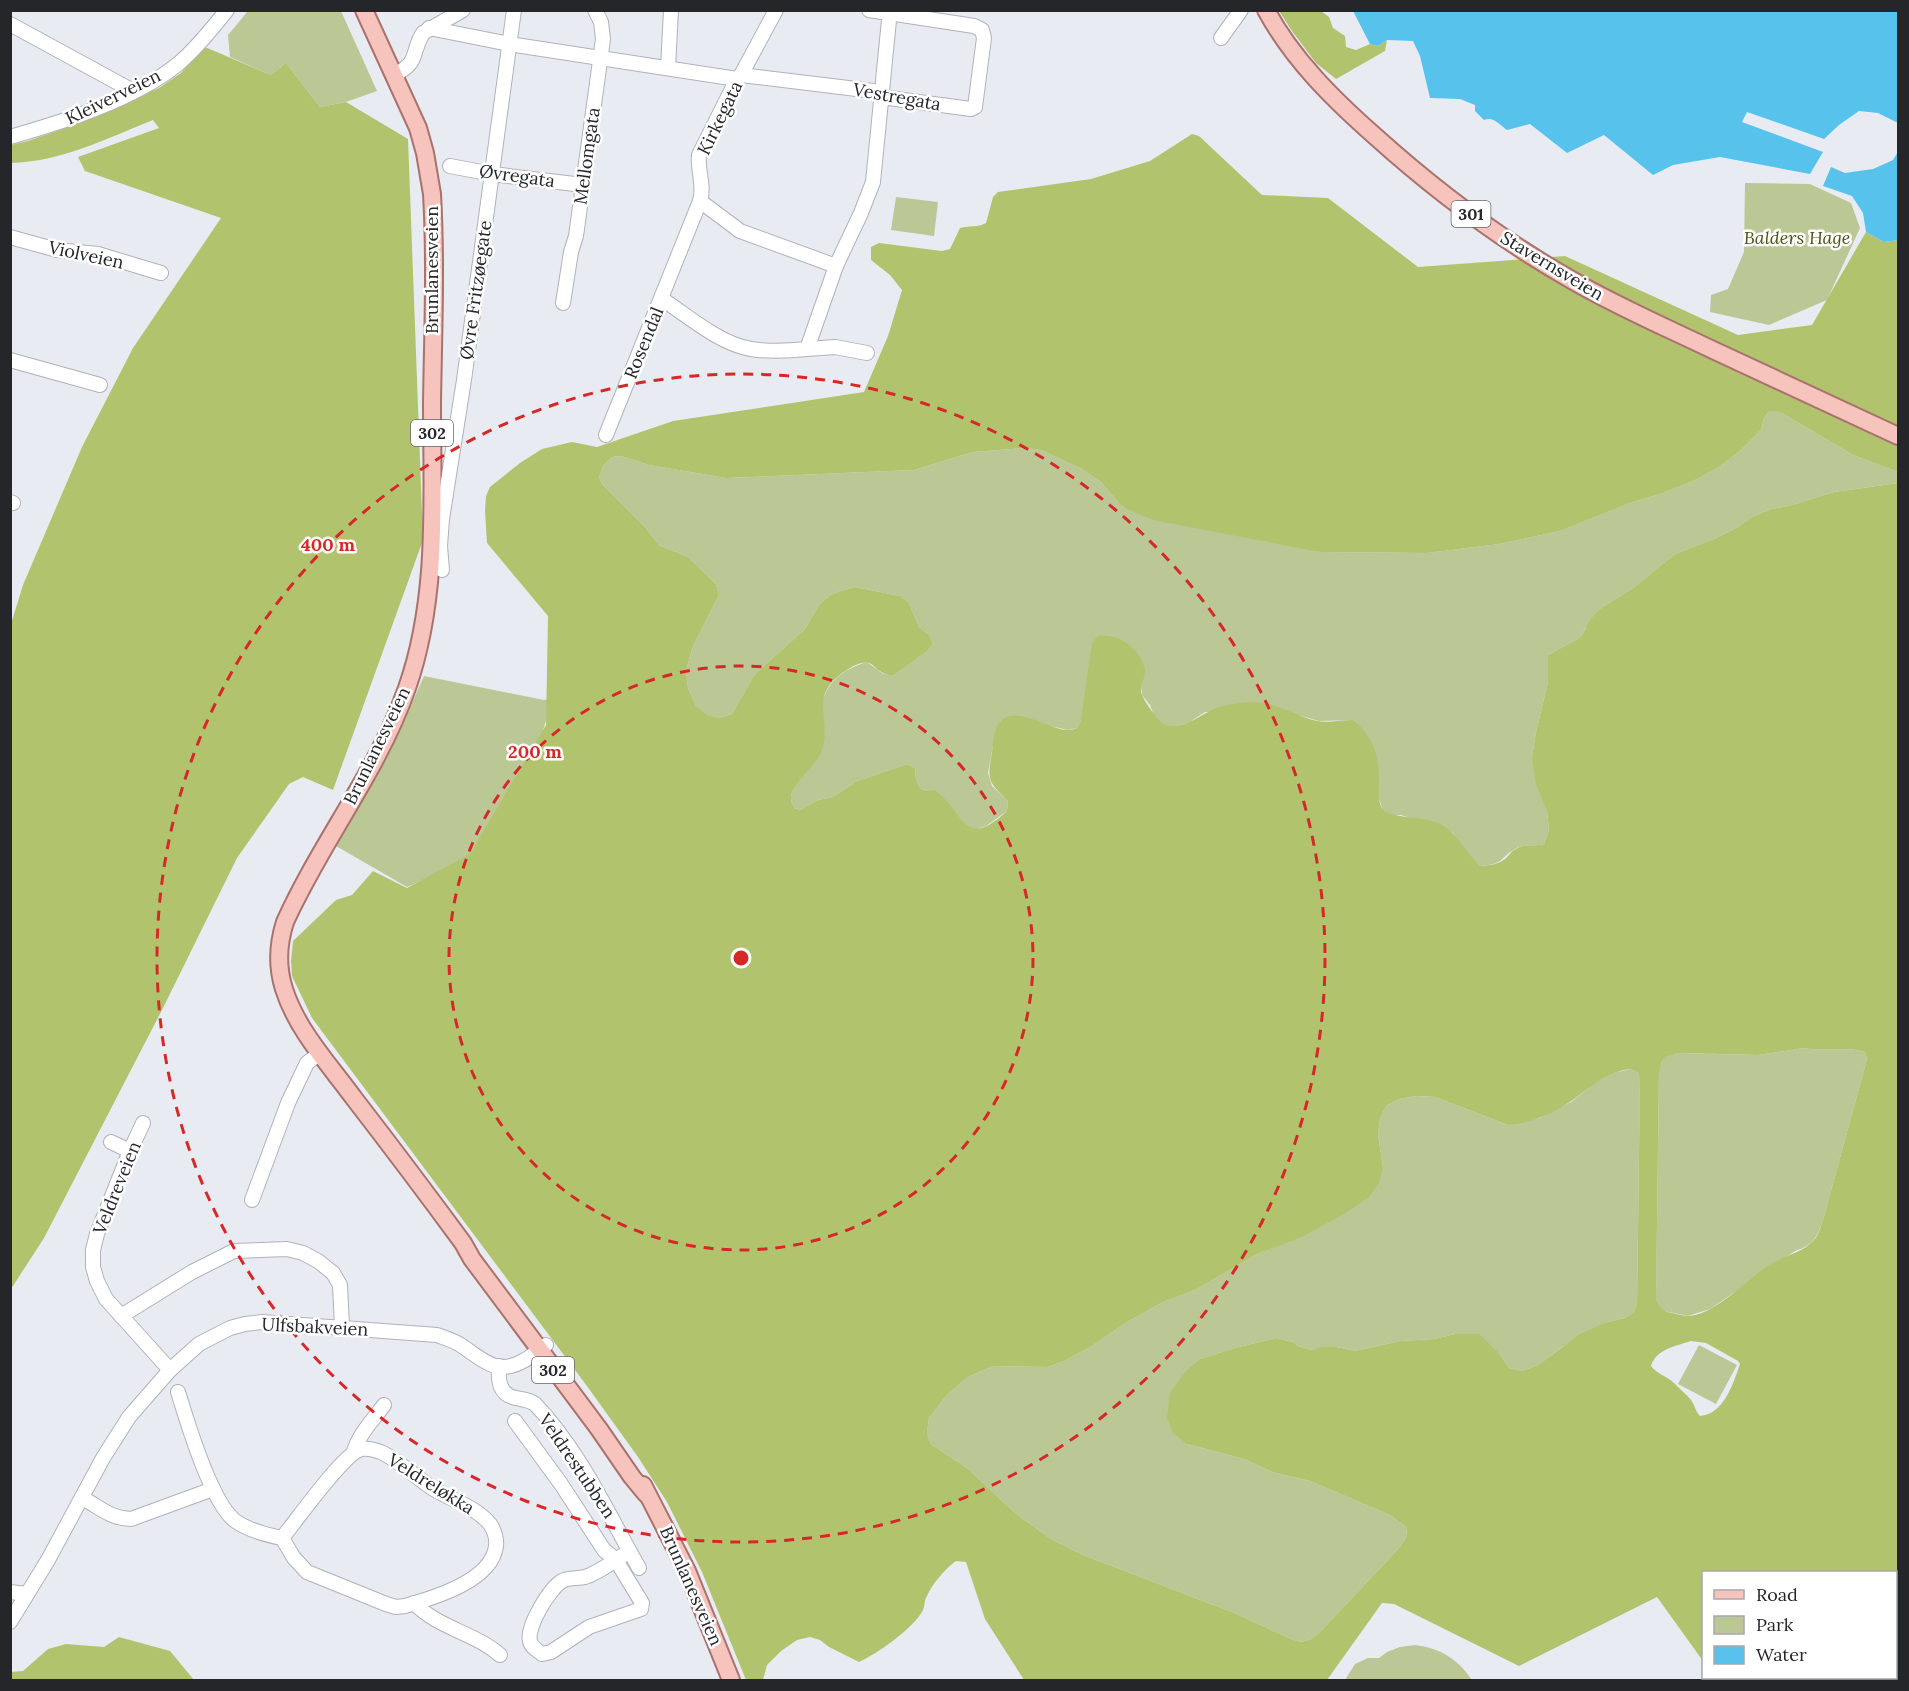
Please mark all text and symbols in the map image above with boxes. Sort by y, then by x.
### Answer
street label: Kleiverveien [61,64,164,130]
street label: Kirkegata [692,77,747,159]
street label: Vestregata [850,77,943,116]
street label: Mellomgata [568,106,605,206]
street label: Øvregata [478,159,556,192]
road number: 301 [1452,201,1490,227]
street label: Brunlanesveien [420,206,443,334]
street label: Øvre Fritzøegate [454,219,497,361]
street label: Stavernsveien [1496,226,1608,305]
park label: Balders Hage [1744,226,1850,249]
street label: Violveien [45,235,126,274]
street label: Rosendal [619,303,668,382]
road number: 302 [411,420,453,446]
text: 400 m [301,533,355,556]
street label: Brunlanesveien [338,683,415,808]
text: 200 m [508,740,562,763]
centre of rings [731,948,751,968]
street label: Veldreveien [87,1138,146,1239]
street label: Ulfsbakveien [261,1312,369,1341]
road number: 302 [532,1357,574,1383]
street label: Veldrestubben [533,1408,621,1523]
street label: Veldreløkka [383,1447,479,1519]
street label: Brunlanesveien [655,1523,728,1649]
legend [1702,1571,1897,1679]
text: Road [1756,1583,1798,1606]
text: Park [1756,1613,1794,1636]
text: Water [1756,1643,1807,1666]

